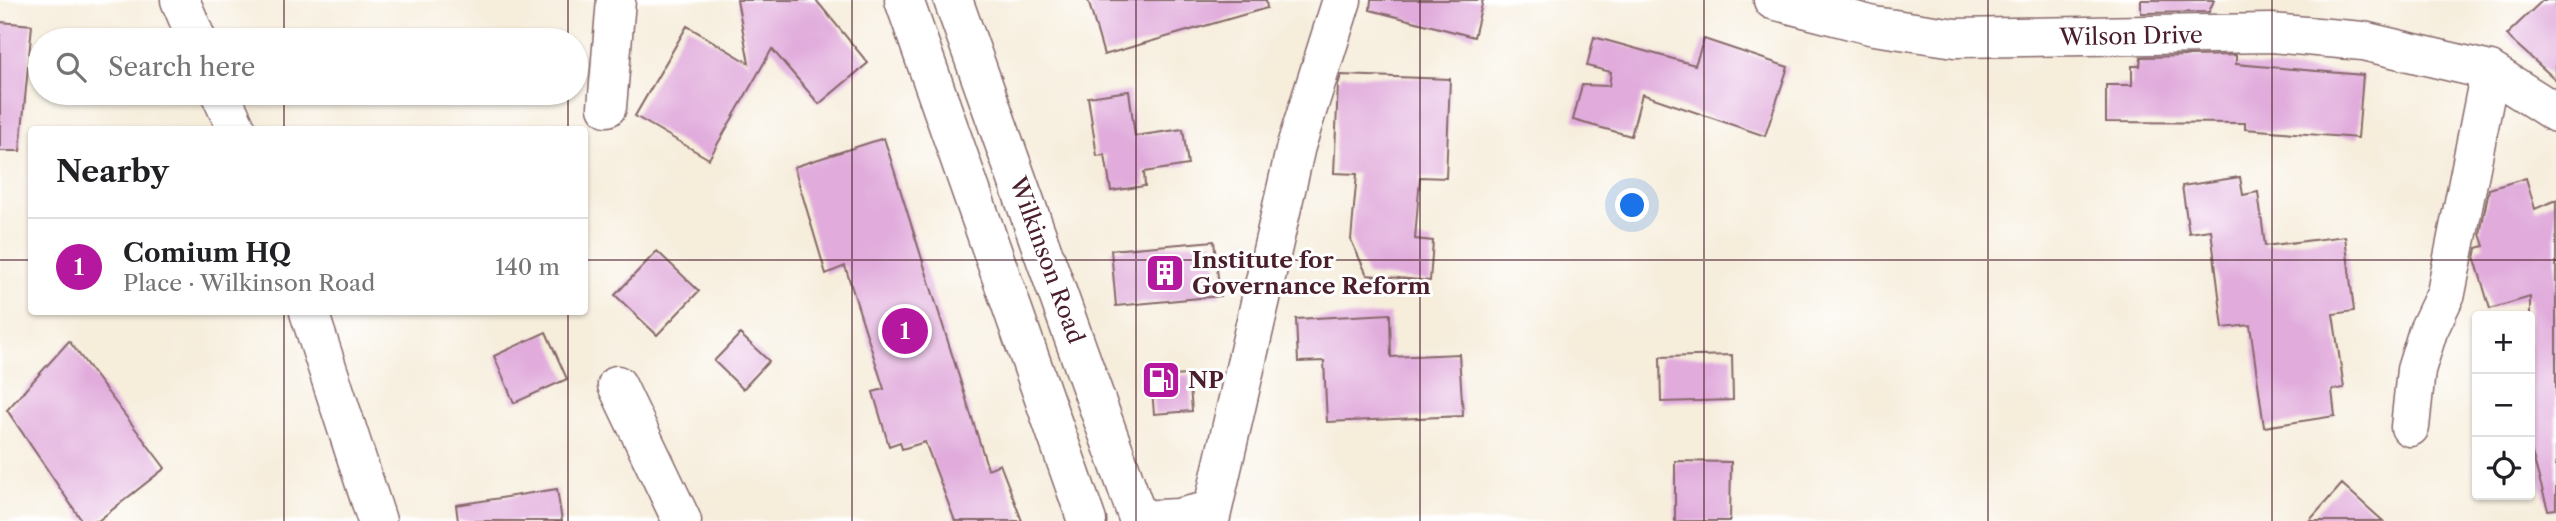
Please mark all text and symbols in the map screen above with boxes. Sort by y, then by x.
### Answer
street label: Wilson Drive [2058,21,2203,51]
search box [28,28,588,105]
icon: search [52,48,90,86]
text: Search here [108,51,255,83]
text: Nearby [56,153,169,190]
street label: Wilkinson Road [1004,172,1090,347]
your location [1615,188,1649,222]
text: Comium HQ [123,237,291,269]
place label: Institute for Governance Reform [1192,246,1431,300]
building icon: Institute for Governance Reform [1144,252,1186,294]
text: 1 [74,253,84,281]
text: 140 m [495,253,560,281]
text: Place · Wilkinson Road [123,269,375,297]
pin: 1 [882,305,928,357]
map controls [2472,311,2535,500]
button: + [2472,311,2535,374]
fuel station icon: NP [1140,359,1182,401]
place label: NP [1188,366,1224,394]
button: − [2472,374,2535,437]
button: locate [2472,437,2535,500]

